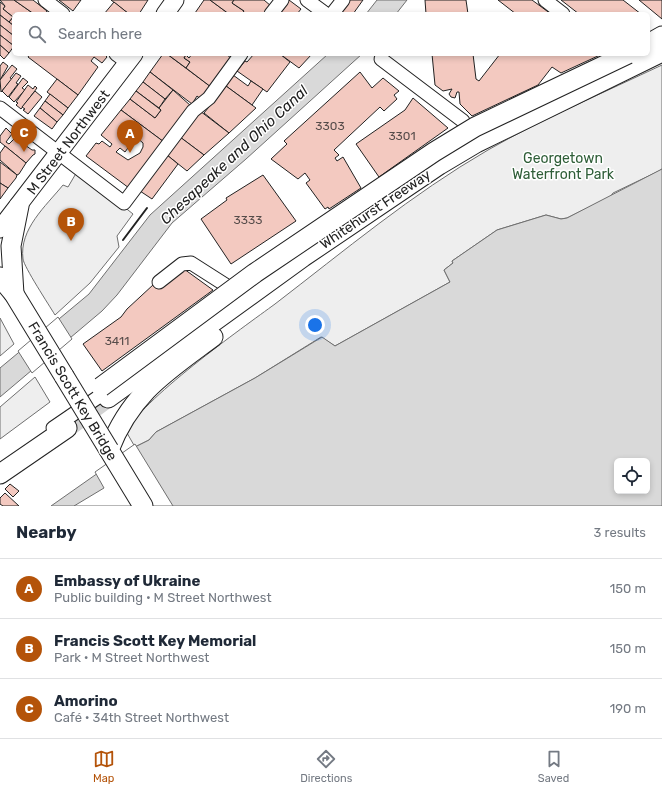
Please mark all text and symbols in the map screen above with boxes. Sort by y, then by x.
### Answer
search box [12,12,650,56]
icon: search [26,23,48,45]
text: Search here [58,25,142,43]
water label: Chesapeake and Ohio Canal [156,81,312,228]
street label: M Street Northwest [23,86,114,198]
pin: C [11,119,37,152]
house number: 3303 [315,119,345,133]
pin: A [117,120,143,153]
house number: 3301 [388,129,416,143]
park label: Georgetown Waterfront Park [512,150,615,183]
street label: Whitehurst Freeway [317,166,434,253]
pin: B [58,208,84,241]
house number: 3333 [234,213,262,227]
your location [305,315,325,335]
street label: Francis Scott Key Bridge [24,319,121,464]
house number: 3411 [105,334,129,348]
map controls [614,458,650,494]
button: locate [614,458,650,494]
text: Nearby [16,522,77,542]
text: 3 results [594,525,646,540]
text: Embassy of Ukraine [54,572,200,590]
text: A [24,581,34,596]
text: 150 m [610,581,646,596]
text: Public building · M Street Northwest [54,590,271,605]
text: Francis Scott Key Memorial [54,632,256,650]
text: B [24,641,34,656]
text: 150 m [610,641,646,656]
text: Park · M Street Northwest [54,650,209,665]
text: Amorino [54,692,118,710]
text: C [24,701,34,716]
text: 190 m [610,701,646,716]
text: Café · 34th Street Northwest [54,710,229,725]
tab: Map [93,748,115,785]
tab: Directions [300,748,352,785]
tab: Saved [538,748,569,785]

